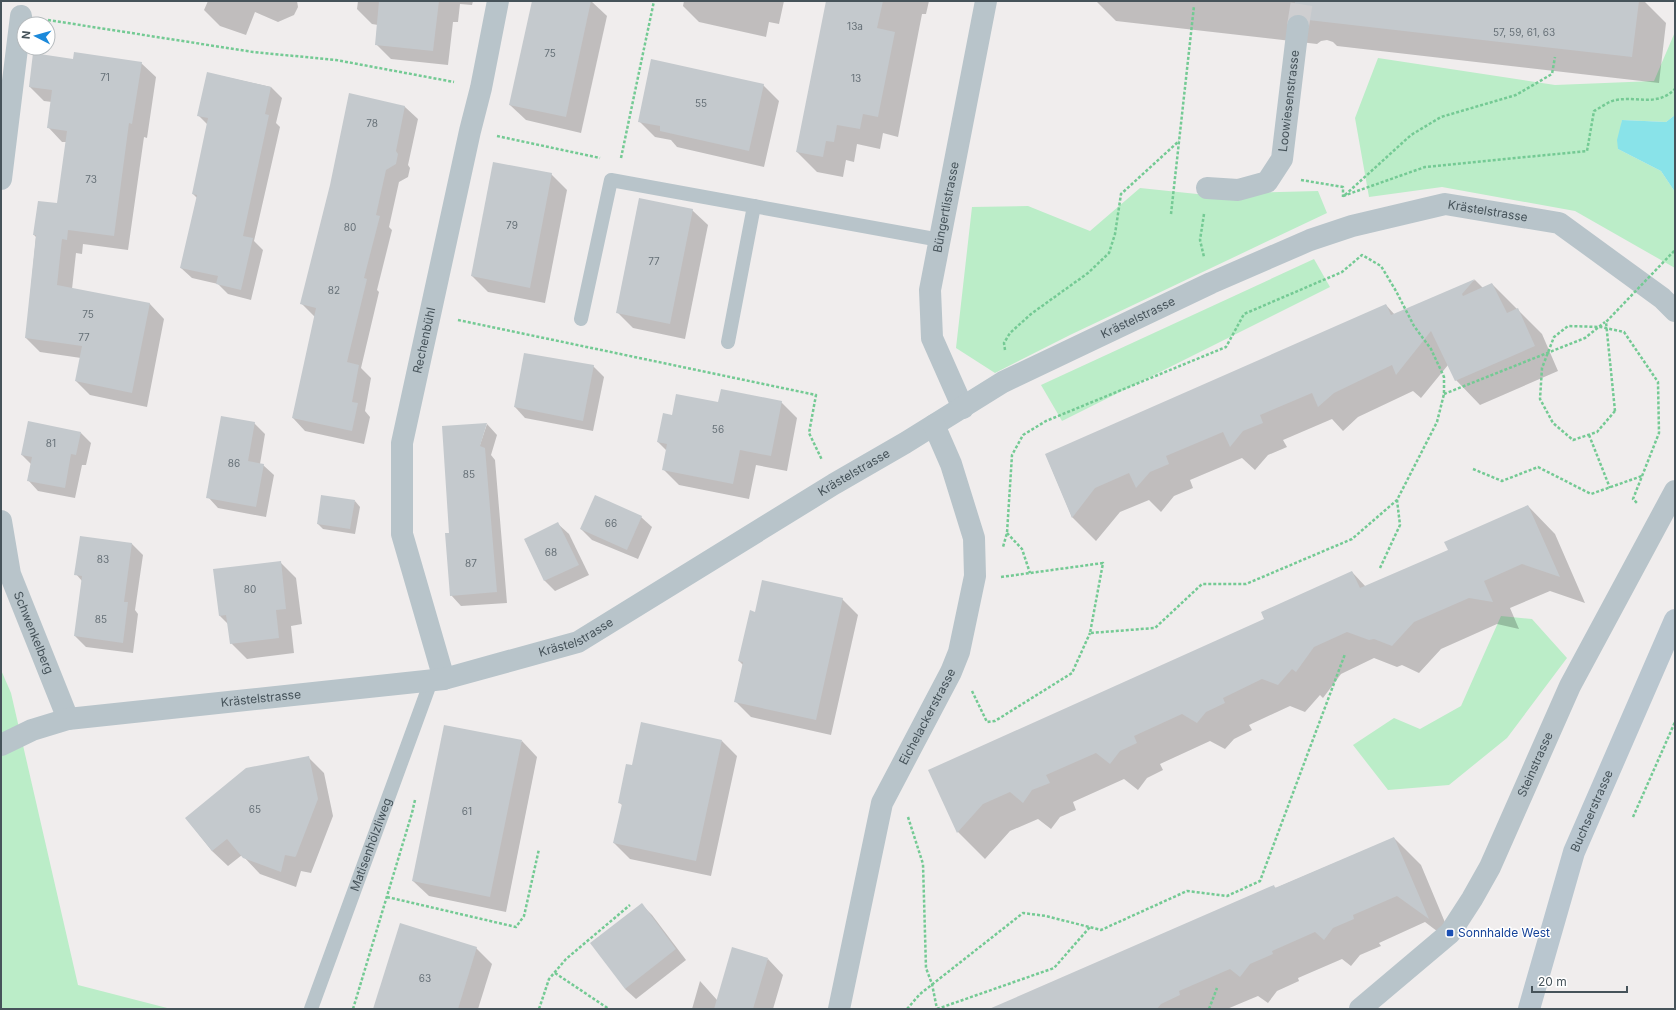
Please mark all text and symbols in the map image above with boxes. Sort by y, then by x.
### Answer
north arrow [16,16,56,56]
house number: 13a [847,20,863,32]
house number: 57, 59, 61, 63 [1493,26,1555,38]
text: N [19,30,33,40]
house number: 75 [544,47,556,59]
street label: Loowiesenstrasse [1275,49,1302,153]
house number: 71 [100,71,110,83]
house number: 13 [851,72,861,84]
house number: 55 [695,97,707,109]
house number: 78 [366,117,378,129]
street label: Büngertlistrasse [929,160,962,254]
house number: 73 [85,173,97,185]
street label: Krästelstrasse [1447,197,1529,225]
house number: 79 [506,219,518,231]
house number: 80 [344,221,356,233]
house number: 77 [648,255,660,267]
house number: 82 [328,284,340,296]
street label: Krästelstrasse [1098,293,1177,341]
street label: Rechenbühl [409,306,438,375]
house number: 75 [82,308,94,320]
house number: 77 [78,331,90,343]
house number: 56 [712,423,724,435]
house number: 81 [46,437,56,449]
street label: Krästelstrasse [815,445,892,499]
house number: 86 [228,457,240,469]
house number: 85 [463,468,475,480]
house number: 66 [605,517,617,529]
house number: 68 [545,546,557,558]
house number: 83 [97,553,109,565]
house number: 87 [465,557,477,569]
house number: 80 [244,583,256,595]
street label: Schwenkelberg [11,589,57,676]
house number: 85 [95,613,107,625]
street label: Krästelstrasse [537,614,616,660]
street label: Eichelackerstrasse [896,666,959,767]
street label: Krästelstrasse [220,686,302,710]
street label: Steinstrasse [1514,729,1556,799]
street label: Buchserstrasse [1567,767,1616,854]
street label: Matisenhölzliweg [347,796,395,893]
house number: 65 [249,803,261,815]
house number: 61 [462,805,472,817]
place label: Sonnhalde West [1458,925,1550,940]
marker: Sonnhalde West [1445,928,1455,938]
scale bar [1532,968,1627,994]
house number: 63 [419,972,431,984]
text: 20 m [1538,974,1567,989]

